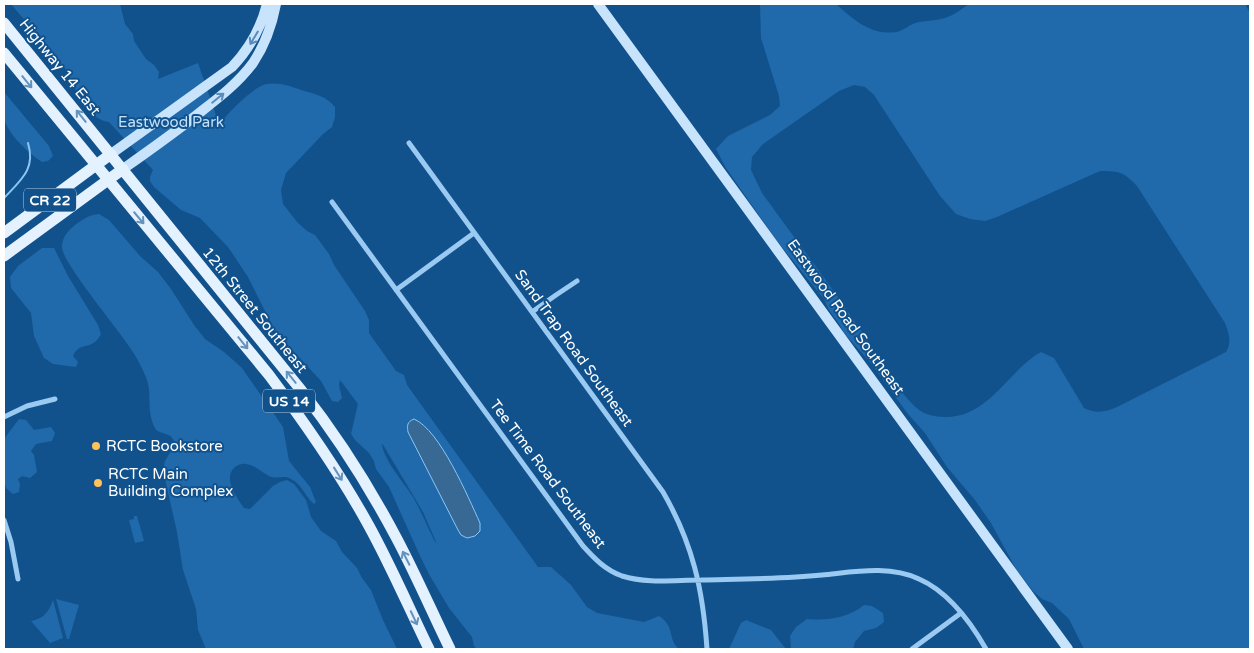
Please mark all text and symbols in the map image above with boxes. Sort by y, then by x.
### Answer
street label: Highway 14 East [16,15,105,119]
one-way arrow [248,30,258,44]
one-way arrow [22,75,33,88]
one-way arrow [212,93,225,104]
one-way arrow [75,110,86,123]
park label: Eastwood Park [118,113,224,131]
road number: CR 22 [24,188,76,212]
one-way arrow [133,211,144,224]
street label: Eastwood Road Southeast [784,236,909,398]
street label: 12th Street Southeast [199,244,311,377]
street label: Sand Trap Road Southeast [511,266,637,430]
one-way arrow [237,336,248,349]
one-way arrow [285,371,296,384]
road number: US 14 [263,390,315,412]
street label: Tee Time Road Southeast [486,396,610,552]
place label: RCTC Bookstore [106,437,223,455]
marker: RCTC Bookstore [90,440,102,452]
place label: RCTC Main Building Complex [108,465,233,500]
one-way arrow [334,467,344,481]
marker: RCTC Main Building Complex [92,477,104,489]
one-way arrow [401,551,410,566]
one-way arrow [410,610,420,625]

